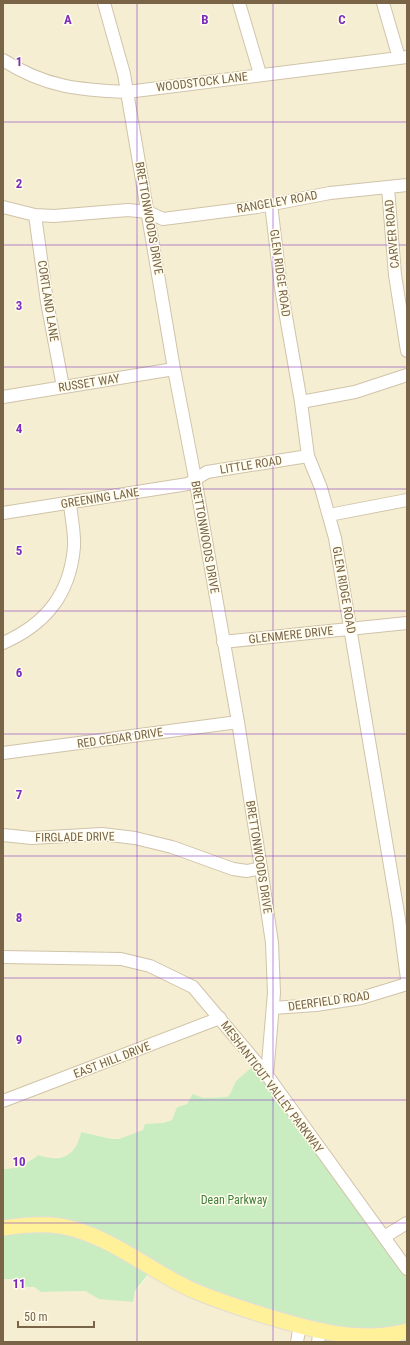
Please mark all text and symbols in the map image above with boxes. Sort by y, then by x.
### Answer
text: A [64,12,72,27]
text: B [201,12,209,27]
text: C [338,12,346,27]
text: 1 [16,54,22,69]
street label: WOODSTOCK LANE [155,69,249,95]
street label: BRETTONWOODS DRIVE [132,160,166,276]
text: 2 [16,176,23,191]
street label: RANGELEY ROAD [236,188,319,216]
street label: CARVER ROAD [382,199,402,269]
street label: GLEN RIDGE ROAD [267,228,293,318]
street label: CORTLAND LANE [35,259,61,343]
text: 3 [16,298,22,313]
street label: RUSSET WAY [57,371,121,395]
text: 4 [16,421,23,436]
street label: LITTLE ROAD [219,453,283,477]
street label: BRETTONWOODS DRIVE [188,479,222,595]
street label: GREENING LANE [60,485,140,511]
text: 5 [16,543,23,558]
street label: GLEN RIDGE ROAD [329,545,359,635]
street label: GLENMERE DRIVE [248,624,334,646]
text: 6 [16,665,23,680]
street label: RED CEDAR DRIVE [76,725,164,751]
text: 7 [16,787,23,802]
street label: BRETTONWOODS DRIVE [243,799,275,915]
street label: FIRGLADE DRIVE [35,829,115,845]
text: 8 [16,910,22,925]
street label: DEERFIELD ROAD [287,988,371,1014]
street label: MESHANTICUT VALLEY PARKWAY [218,1018,327,1156]
text: 9 [16,1032,22,1047]
street label: EAST HILL DRIVE [71,1039,153,1081]
text: 10 [12,1154,26,1169]
park label: Dean Parkway [201,1193,267,1207]
text: 11 [12,1276,26,1291]
scale bar [18,1303,94,1329]
text: 50 m [24,1310,48,1324]

